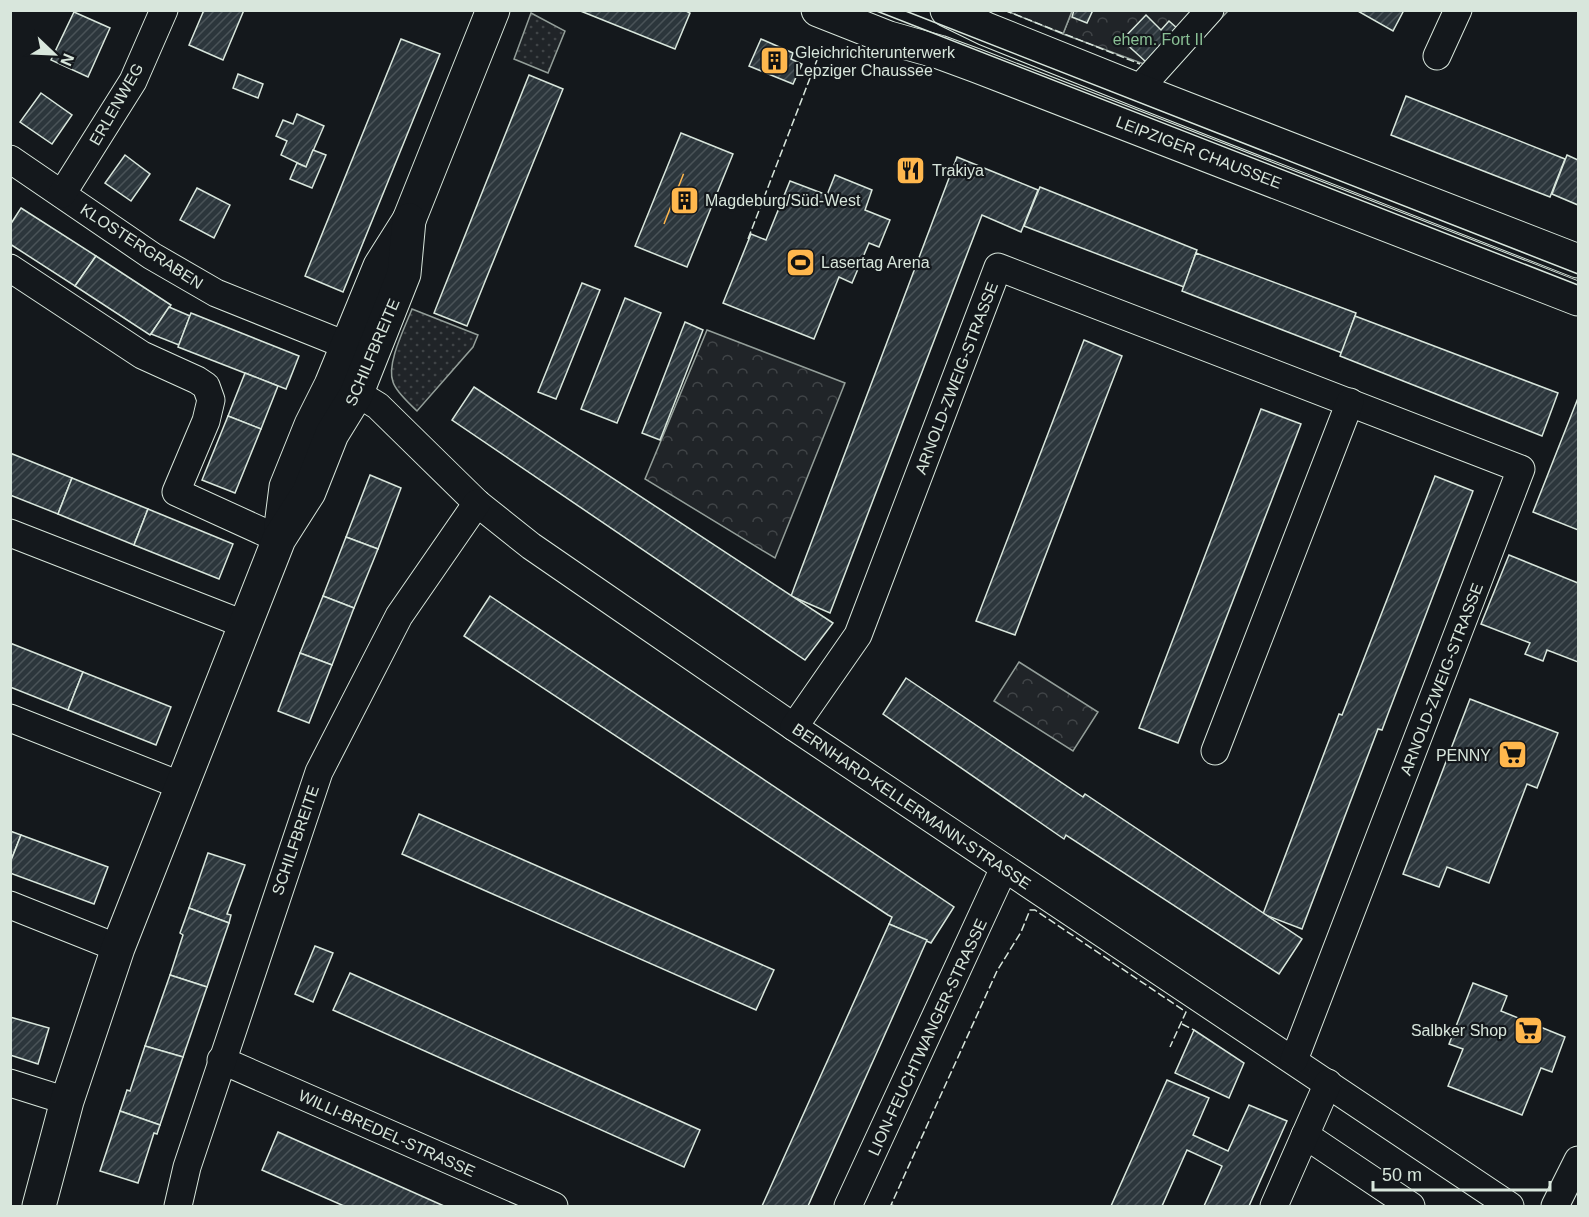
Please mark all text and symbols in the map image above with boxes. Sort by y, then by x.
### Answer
north arrow [24,24,84,84]
park label: ehem. Fort II [1113,31,1203,48]
place label: Gleichrichterunterwerk Lepziger Chaussee [795,44,956,79]
building icon: Gleichrichterunterwerk Lepziger Chaussee [758,45,790,77]
text: N [57,51,77,68]
street label: ERLENWEG [86,60,147,148]
street label: LEIPZIGER CHAUSSEE [1114,113,1284,192]
restaurant icon: Trakiya [895,154,927,186]
place label: Trakiya [932,162,984,179]
building icon: Magdeburg/Süd-West [668,184,700,216]
place label: Magdeburg/Süd-West [705,192,861,209]
street label: KLOSTERGRABEN [77,201,206,292]
sports icon: Lasertag Arena [784,246,816,278]
place label: Lasertag Arena [821,254,930,271]
street label: ARNOLD-ZWEIG-STRASSE [912,280,1001,477]
street label: SCHILFBREITE [342,296,403,408]
street label: ARNOLD-ZWEIG-STRASSE [1397,581,1486,778]
street label: BERNHARD-KELLERMANN-STRASSE [789,720,1034,893]
supermarket icon: PENNY [1496,739,1528,771]
place label: PENNY [1436,747,1491,764]
street label: SCHILFBREITE [269,783,322,897]
street label: LION-FEUCHTWANGER-STRASSE [865,916,990,1158]
supermarket icon: Salbker Shop [1512,1014,1544,1046]
place label: Salbker Shop [1411,1022,1507,1039]
street label: WILLI-BREDEL-STRASSE [296,1087,478,1180]
scale bar [1373,1154,1550,1192]
text: 50 m [1382,1165,1422,1185]

